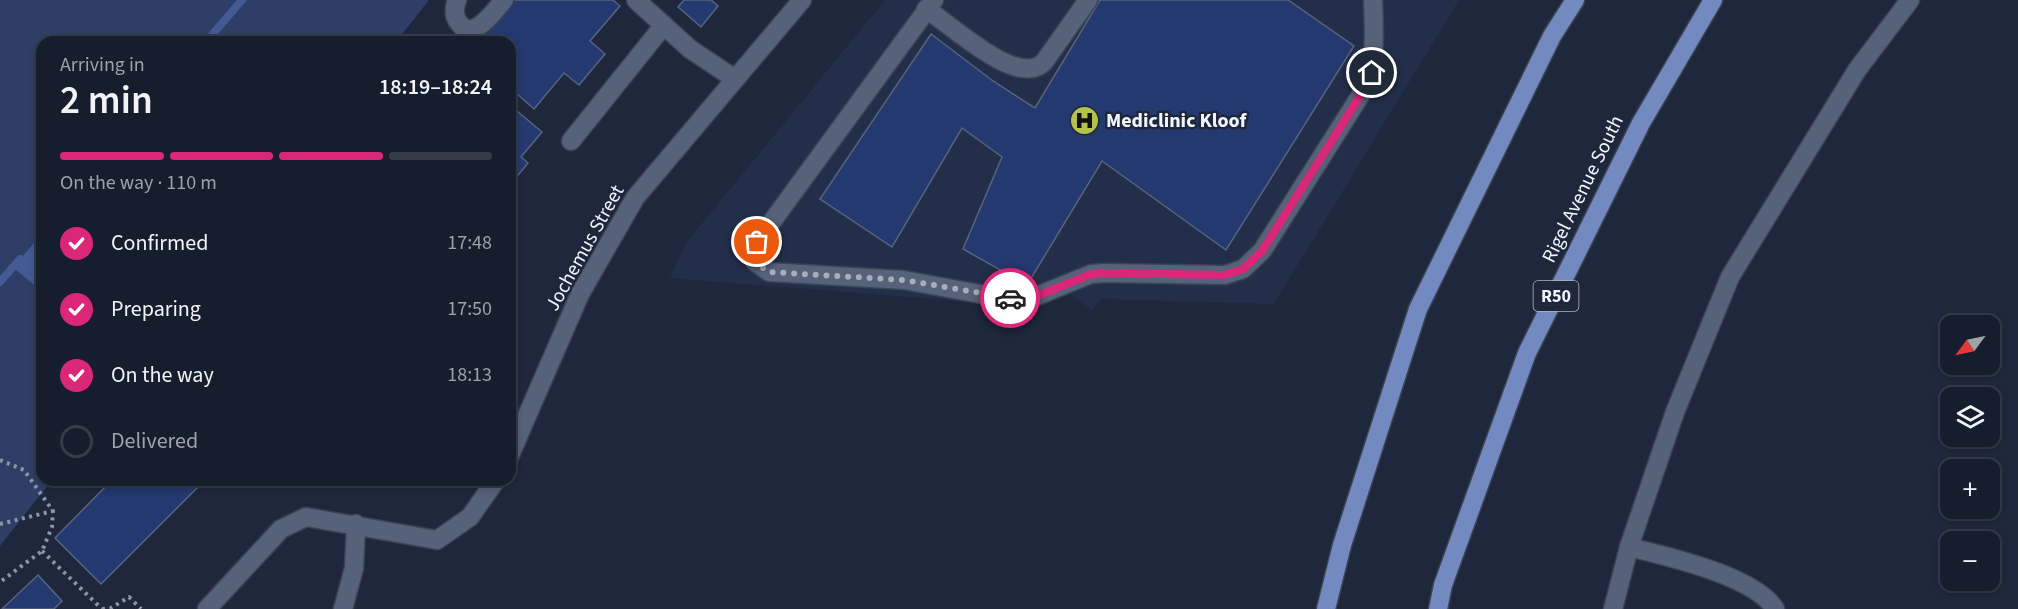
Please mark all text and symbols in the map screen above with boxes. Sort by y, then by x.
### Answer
pin [1346,47,1397,98]
text: Arriving in [60,51,145,79]
icon: home [1355,56,1388,89]
text: 18:19–18:24 [379,71,492,103]
text: 2 min [60,73,153,129]
hospital icon: Mediclinic Kloof [1069,105,1101,137]
place label: Mediclinic Kloof [1106,107,1248,135]
street label: Rigel Avenue South [1535,111,1631,267]
text: On the way · 110 m [60,169,217,197]
street label: Jochemus Street [539,180,631,316]
pin [731,216,782,267]
icon: bag [740,225,773,258]
icon: check [60,227,93,260]
text: Confirmed [111,227,208,259]
text: 17:48 [447,229,492,257]
courier [980,268,1040,328]
road number: R50 [1534,281,1578,311]
icon: car [994,282,1027,315]
icon: check [60,293,93,326]
text: Preparing [111,293,201,325]
text: 17:50 [447,295,492,323]
north arrow [1940,315,2000,375]
map controls [1940,315,2000,591]
icon: check [60,359,93,392]
text: On the way [111,359,214,391]
text: 18:13 [447,361,492,389]
button: layers [1940,387,2000,447]
text: Delivered [111,425,198,457]
button: + [1940,459,2000,519]
button: − [1940,531,2000,591]

